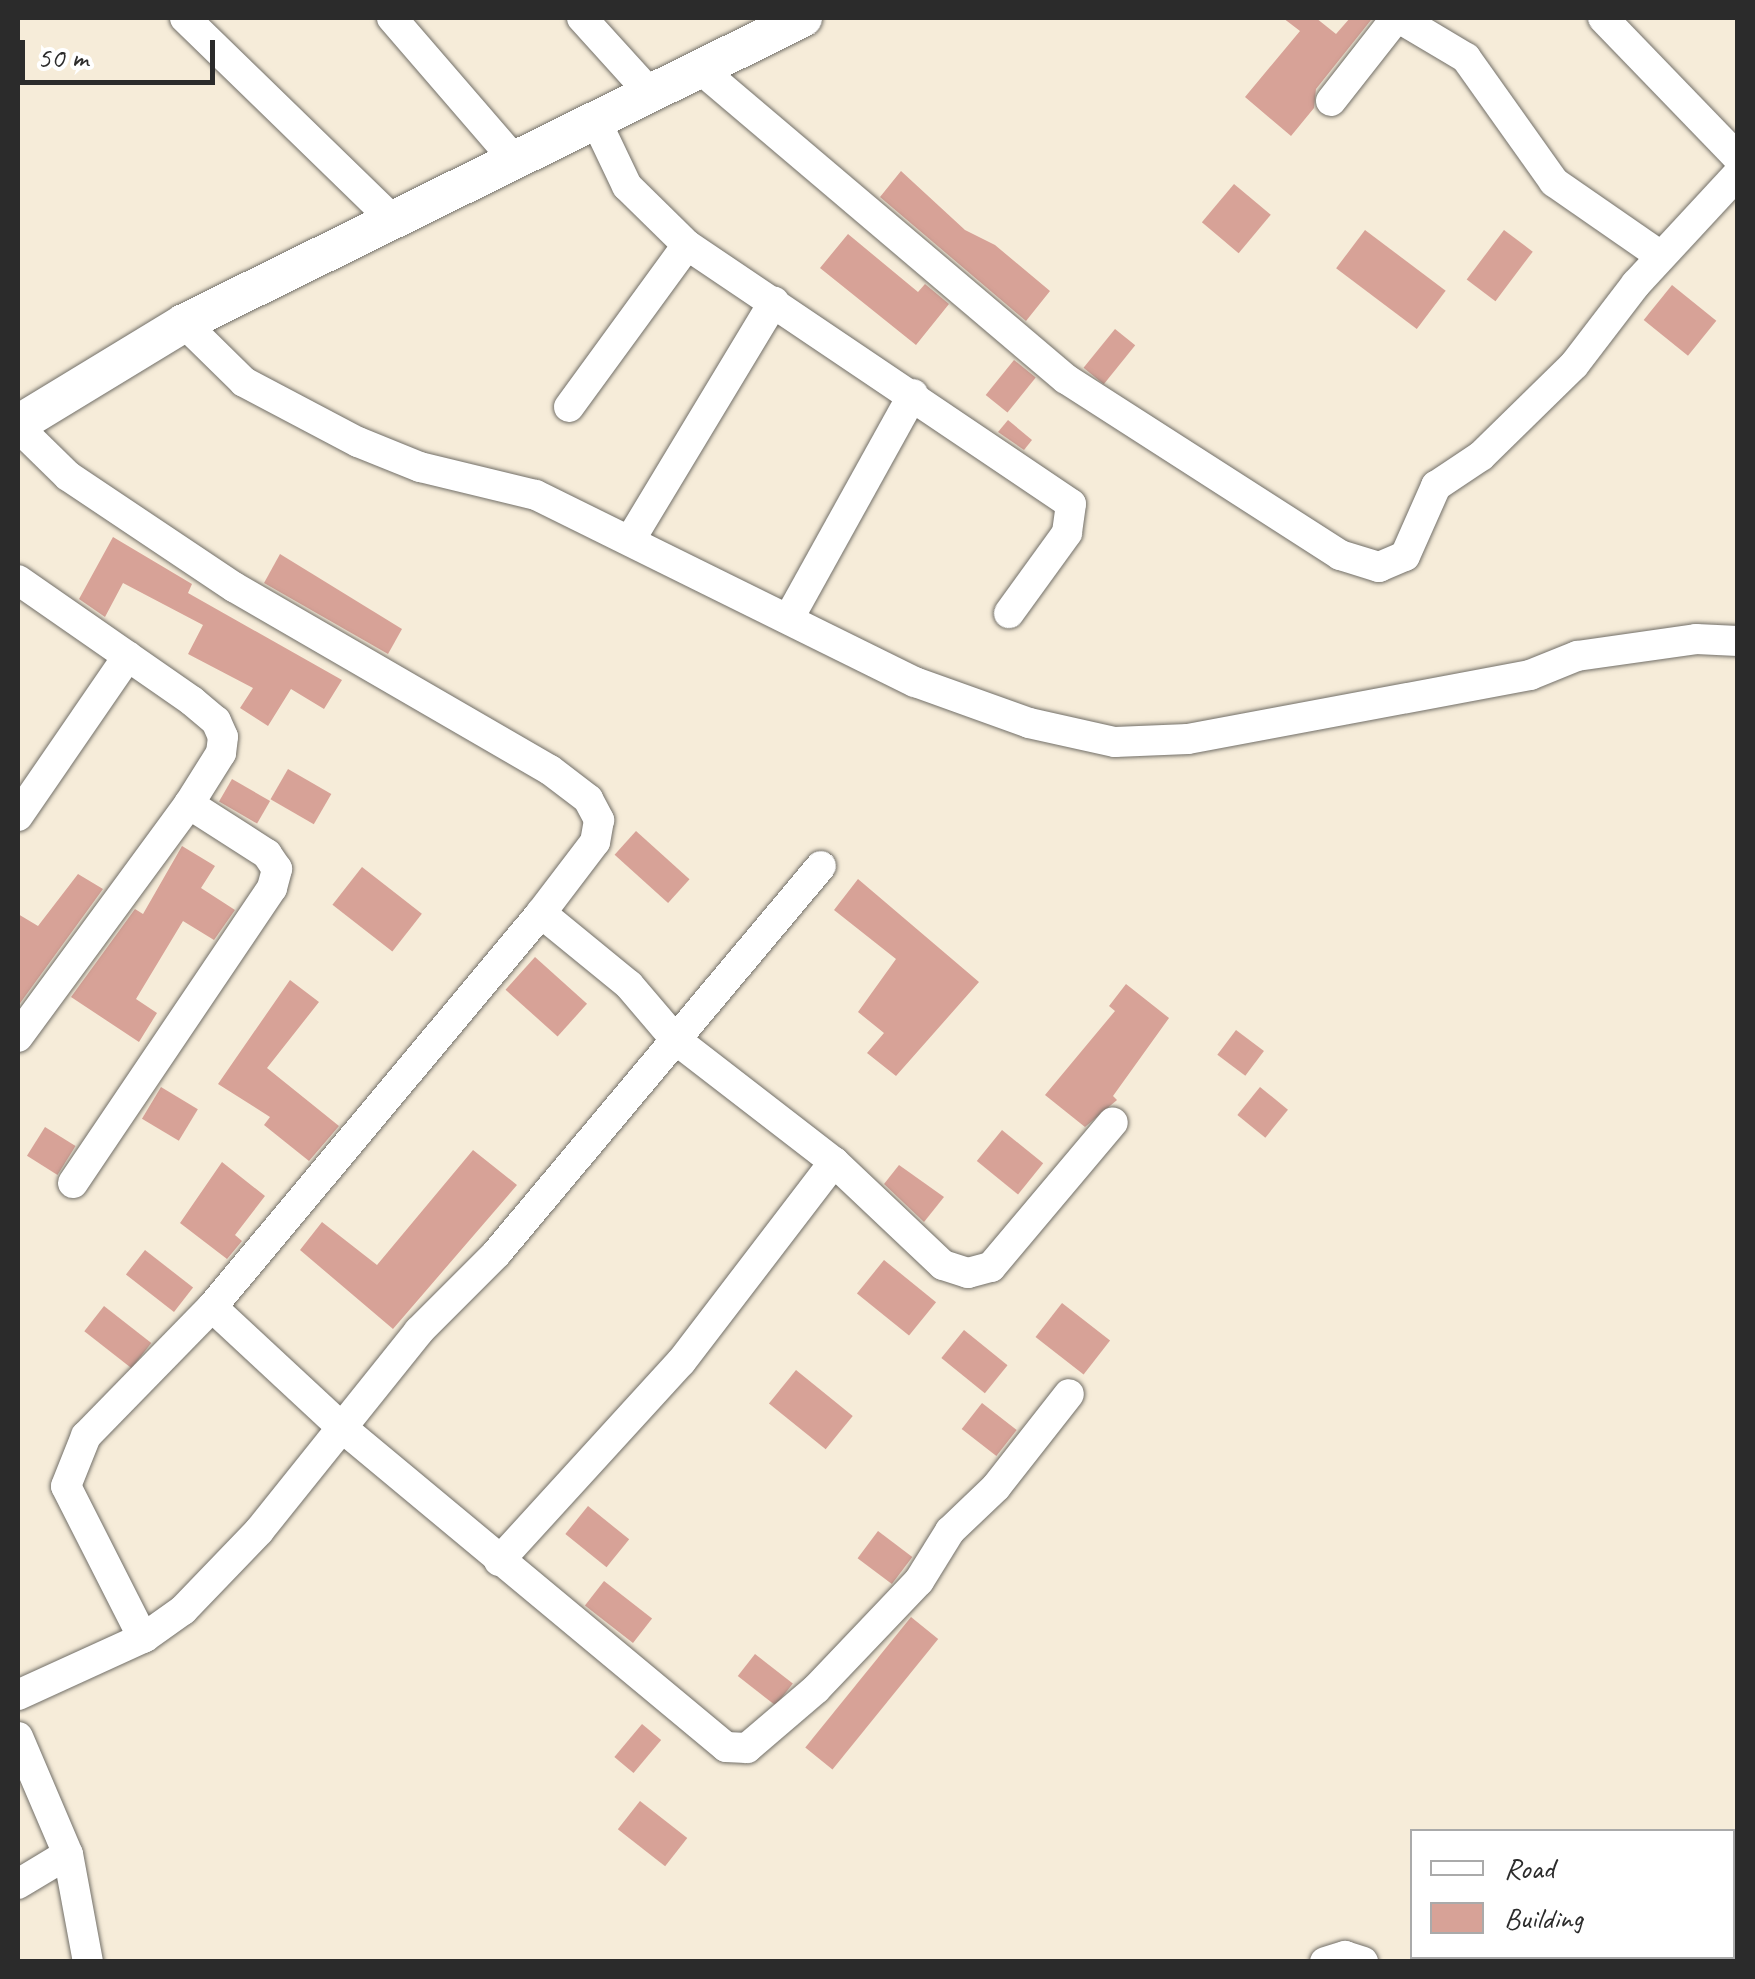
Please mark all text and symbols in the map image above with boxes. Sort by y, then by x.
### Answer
scale bar [25,20,220,82]
text: 50 m [37,38,88,76]
legend [1410,1829,1735,1959]
text: Road [1504,1849,1554,1887]
text: Building [1504,1899,1583,1937]

